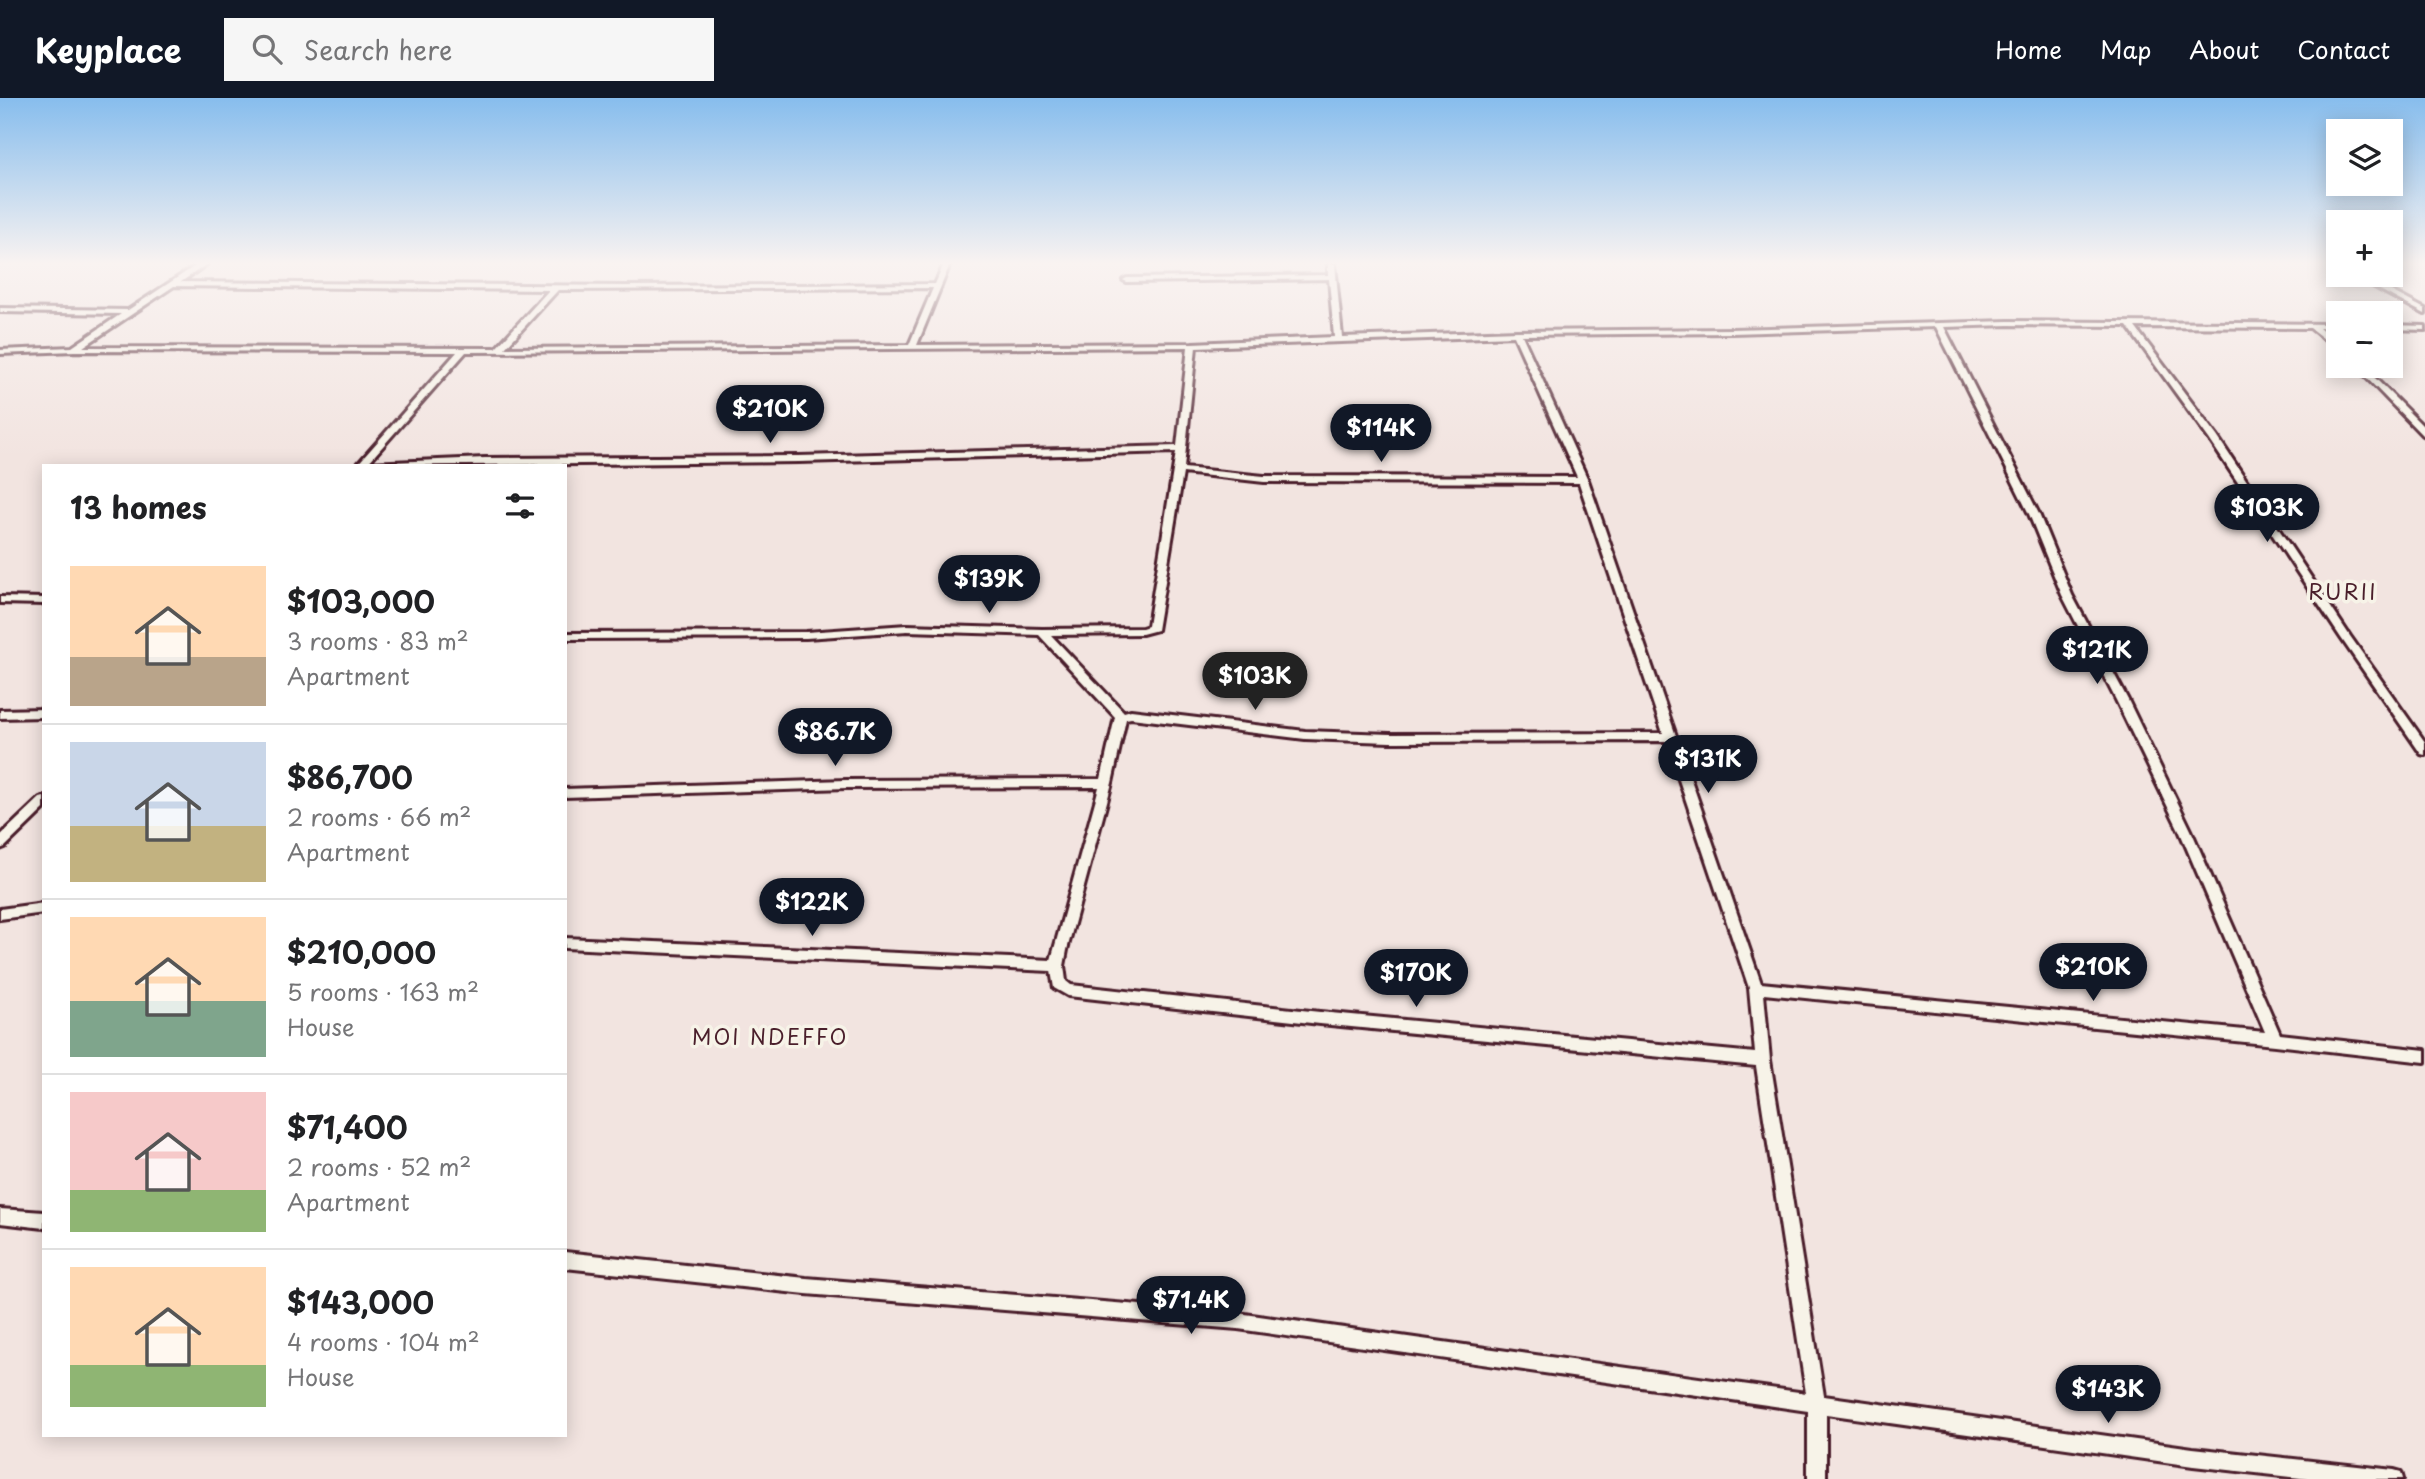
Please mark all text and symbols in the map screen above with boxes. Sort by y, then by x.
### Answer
search box [224,18,714,81]
text: Keyplace [35,24,182,74]
icon: search [248,30,286,68]
text: Search here [304,30,452,69]
text: Home [1995,31,2062,67]
text: Map [2100,31,2151,67]
text: About [2189,31,2259,67]
text: Contact [2297,31,2390,67]
map controls [2326,119,2403,378]
button: layers [2326,119,2403,196]
button: + [2326,210,2403,287]
button: − [2326,301,2403,378]
pin: $210K [721,386,819,445]
text: $210K [732,390,808,425]
pin: $114K [1332,404,1430,464]
text: $114K [1346,409,1416,444]
text: 13 homes [70,484,207,529]
pin: $103K [2218,484,2316,544]
icon: filters [501,487,539,525]
text: $103K [2230,489,2304,524]
pin: $139K [940,556,1038,615]
text: $139K [954,560,1024,595]
district label: RURII [2308,575,2378,607]
text: $103,000 [287,578,435,623]
icon: home [126,594,210,678]
text: 3 rooms · 83 m² [287,623,469,658]
pin: $121K [2048,626,2146,686]
text: $121K [2062,631,2132,666]
pin: $103K [1206,652,1304,712]
text: $103K [1218,657,1292,692]
text: Apartment [287,658,410,693]
pin: $86.7K [778,708,892,768]
text: $86.7K [794,713,876,748]
pin: $131K [1659,736,1757,795]
text: $131K [1674,740,1742,775]
text: $86,700 [287,754,413,799]
icon: home [126,770,210,854]
text: 2 rooms · 66 m² [287,799,471,834]
text: Apartment [287,834,410,869]
pin: $122K [763,878,861,938]
text: $122K [775,883,849,918]
text: $210,000 [287,929,436,974]
pin: $210K [2044,944,2142,1003]
icon: home [126,945,210,1029]
text: $210K [2055,948,2131,983]
pin: $170K [1367,950,1465,1009]
text: $170K [1380,954,1452,989]
text: 5 rooms · 163 m² [287,974,479,1009]
text: House [287,1009,354,1044]
district label: MOI NDEFFO [692,1020,848,1052]
text: $71,400 [287,1104,408,1149]
icon: home [126,1120,210,1204]
text: 2 rooms · 52 m² [287,1149,471,1184]
text: Apartment [287,1184,410,1219]
pin: $71.4K [1134,1276,1248,1336]
text: $143,000 [287,1279,434,1324]
text: $71.4K [1153,1281,1229,1316]
icon: home [126,1295,210,1379]
text: 4 rooms · 104 m² [287,1324,480,1359]
text: House [287,1359,354,1394]
pin: $143K [2059,1366,2157,1425]
text: $143K [2072,1370,2144,1405]

